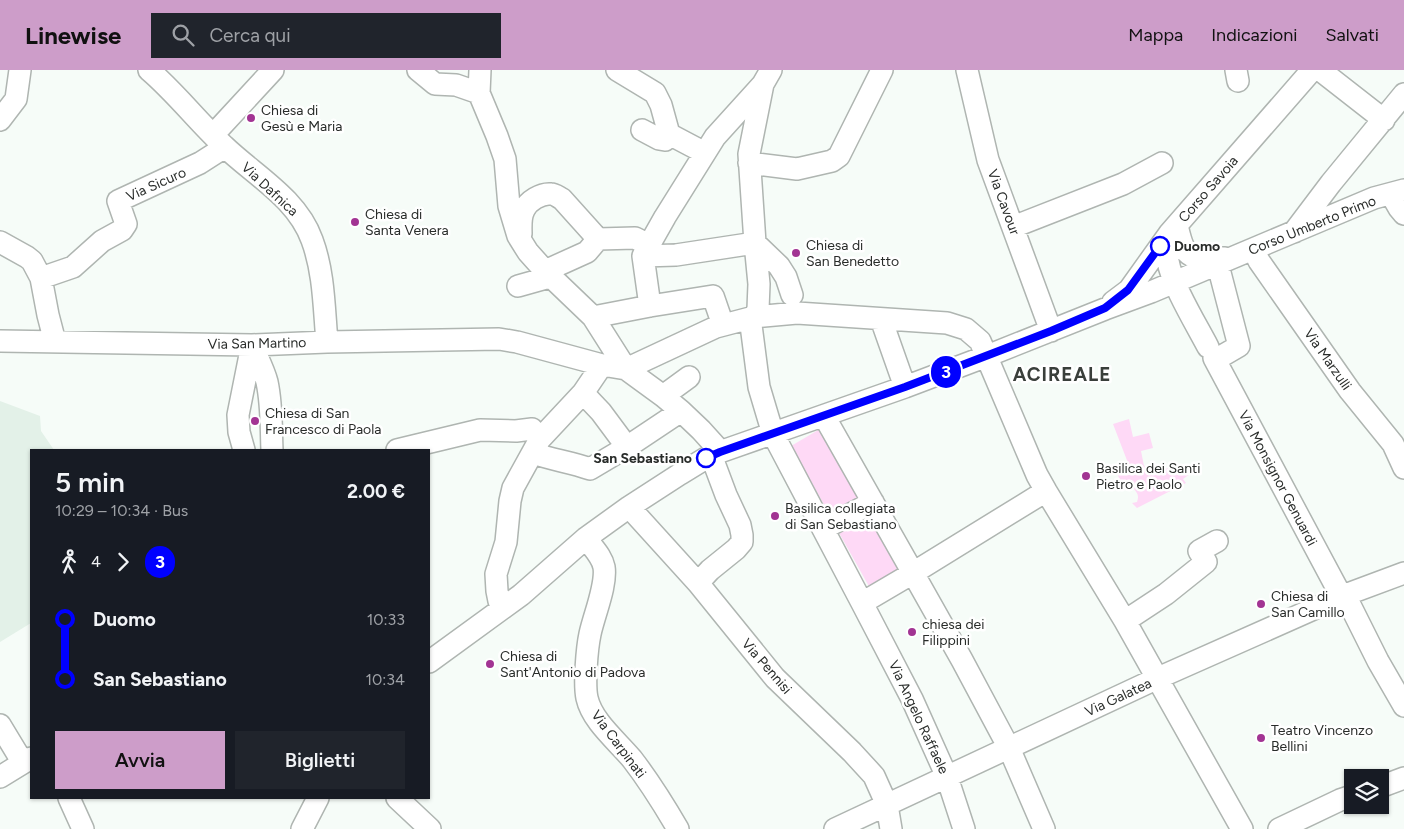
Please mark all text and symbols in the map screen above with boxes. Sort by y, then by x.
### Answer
search box [151,13,501,58]
text: Linewise [25,21,121,50]
icon: search [169,21,197,49]
text: Cerca qui [209,24,291,47]
text: Mappa [1128,24,1183,46]
text: Indicazioni [1211,24,1297,46]
text: Salvati [1325,24,1379,46]
place label: Chiesa di Gesù e Maria [261,102,342,135]
marker: Chiesa di Gesù e Maria [245,112,257,124]
street label: Corso Savoia [1175,153,1242,226]
street label: Via Dafnica [238,159,302,220]
street label: Via Sicuro [124,164,189,205]
street label: Via Cavour [984,167,1023,237]
street label: Corso Umberto Primo [1246,192,1379,259]
place label: Chiesa di Santa Venera [365,206,449,239]
marker: Chiesa di Santa Venera [349,216,361,228]
marker: Duomo [1150,236,1170,256]
place label: Chiesa di San Benedetto [806,237,899,270]
place label: Duomo [1174,238,1220,255]
marker: Chiesa di San Benedetto [790,247,802,259]
street label: Via Marzulli [1300,325,1355,393]
street label: Via San Martino [207,334,307,353]
line badge: 3 [930,356,962,388]
text: 3 [941,361,951,383]
district label: ACIREALE [1013,363,1111,386]
place label: Chiesa di San Francesco di Paola [265,405,381,438]
street label: Via Monsignor Genuardi [1235,408,1320,549]
marker: Chiesa di San Francesco di Paola [249,415,261,427]
marker: San Sebastiano [696,448,716,468]
place label: San Sebastiano [593,450,692,467]
place label: Basilica dei Santi Pietro e Paolo [1096,460,1201,493]
text: 5 min [55,465,125,499]
marker: Basilica dei Santi Pietro e Paolo [1080,470,1092,482]
text: 2.00 € [347,480,405,503]
place label: Basilica collegiata di San Sebastiano [785,500,897,533]
text: 10:29 – 10:34 · Bus [55,501,188,520]
marker: Basilica collegiata di San Sebastiano [769,510,781,522]
icon: walk [55,548,83,576]
icon: forward [109,548,137,576]
text: 3 [155,551,165,573]
text: 4 [91,552,101,571]
place label: Chiesa di San Camillo [1271,588,1345,621]
marker: Chiesa di San Camillo [1255,598,1267,610]
text: Duomo [93,608,156,631]
text: 10:33 [367,610,405,629]
place label: chiesa dei Filippini [922,616,985,649]
marker: chiesa dei Filippini [906,626,918,638]
street label: Via Pennisi [738,635,795,697]
place label: Chiesa di Sant'Antonio di Padova [500,648,645,681]
marker: Chiesa di Sant'Antonio di Padova [484,658,496,670]
street label: Via Angelo Raffaele [885,658,952,777]
text: San Sebastiano [93,668,227,691]
text: 10:34 [365,670,405,689]
street label: Via Galatea [1082,675,1154,720]
street label: Via Carpinati [588,707,650,782]
place label: Teatro Vincenzo Bellini [1271,722,1373,755]
button: Avvia [55,731,225,789]
button: Biglietti [235,731,405,789]
marker: Teatro Vincenzo Bellini [1255,732,1267,744]
map controls [1344,769,1389,814]
button: layers [1344,769,1389,814]

